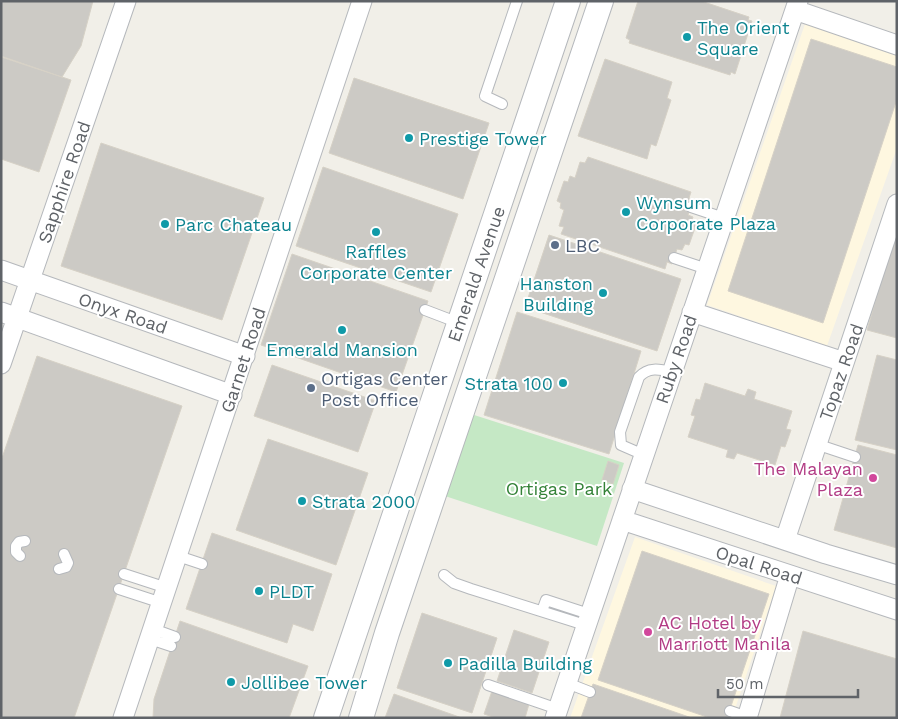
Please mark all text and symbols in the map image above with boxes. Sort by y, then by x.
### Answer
place label: The Orient Square [697,17,790,59]
marker: The Orient Square [681,31,693,43]
street label: Sapphire Road [33,118,95,246]
place label: Prestige Tower [419,128,547,149]
marker: Prestige Tower [403,132,415,144]
place label: Wynsum Corporate Plaza [636,192,776,234]
street label: Emerald Avenue [443,203,509,345]
marker: Wynsum Corporate Plaza [620,206,632,218]
place label: Parc Chateau [175,214,292,235]
marker: Parc Chateau [159,218,171,230]
marker: Raffles Corporate Center [370,226,382,238]
place label: LBC [565,235,600,256]
marker: LBC [549,239,561,251]
place label: Raffles Corporate Center [300,241,452,283]
place label: Hanston Building [520,273,593,315]
marker: Hanston Building [597,287,609,299]
street label: Onyx Road [76,288,170,338]
street label: Garnet Road [216,305,270,415]
street label: Ruby Road [651,312,701,406]
street label: Topaz Road [815,321,867,423]
marker: Emerald Mansion [336,324,348,336]
place label: Emerald Mansion [266,339,418,360]
place label: Ortigas Center Post Office [321,368,448,410]
place label: Strata 100 [464,373,553,394]
marker: Strata 100 [557,377,569,389]
marker: Ortigas Center Post Office [305,382,317,394]
place label: The Malayan Plaza [754,458,863,500]
marker: The Malayan Plaza [867,472,879,484]
park label: Ortigas Park [506,478,612,499]
place label: Strata 2000 [312,491,416,512]
marker: Strata 2000 [296,495,308,507]
street label: Opal Road [713,541,805,589]
place label: PLDT [269,581,314,602]
marker: PLDT [253,585,265,597]
place label: AC Hotel by Marriott Manila [658,612,791,654]
marker: AC Hotel by Marriott Manila [642,626,654,638]
place label: Padilla Building [458,653,593,674]
marker: Padilla Building [442,657,454,669]
scale bar [718,666,858,698]
place label: Jollibee Tower [241,672,367,693]
text: 50 m [726,675,763,693]
marker: Jollibee Tower [225,676,237,688]

